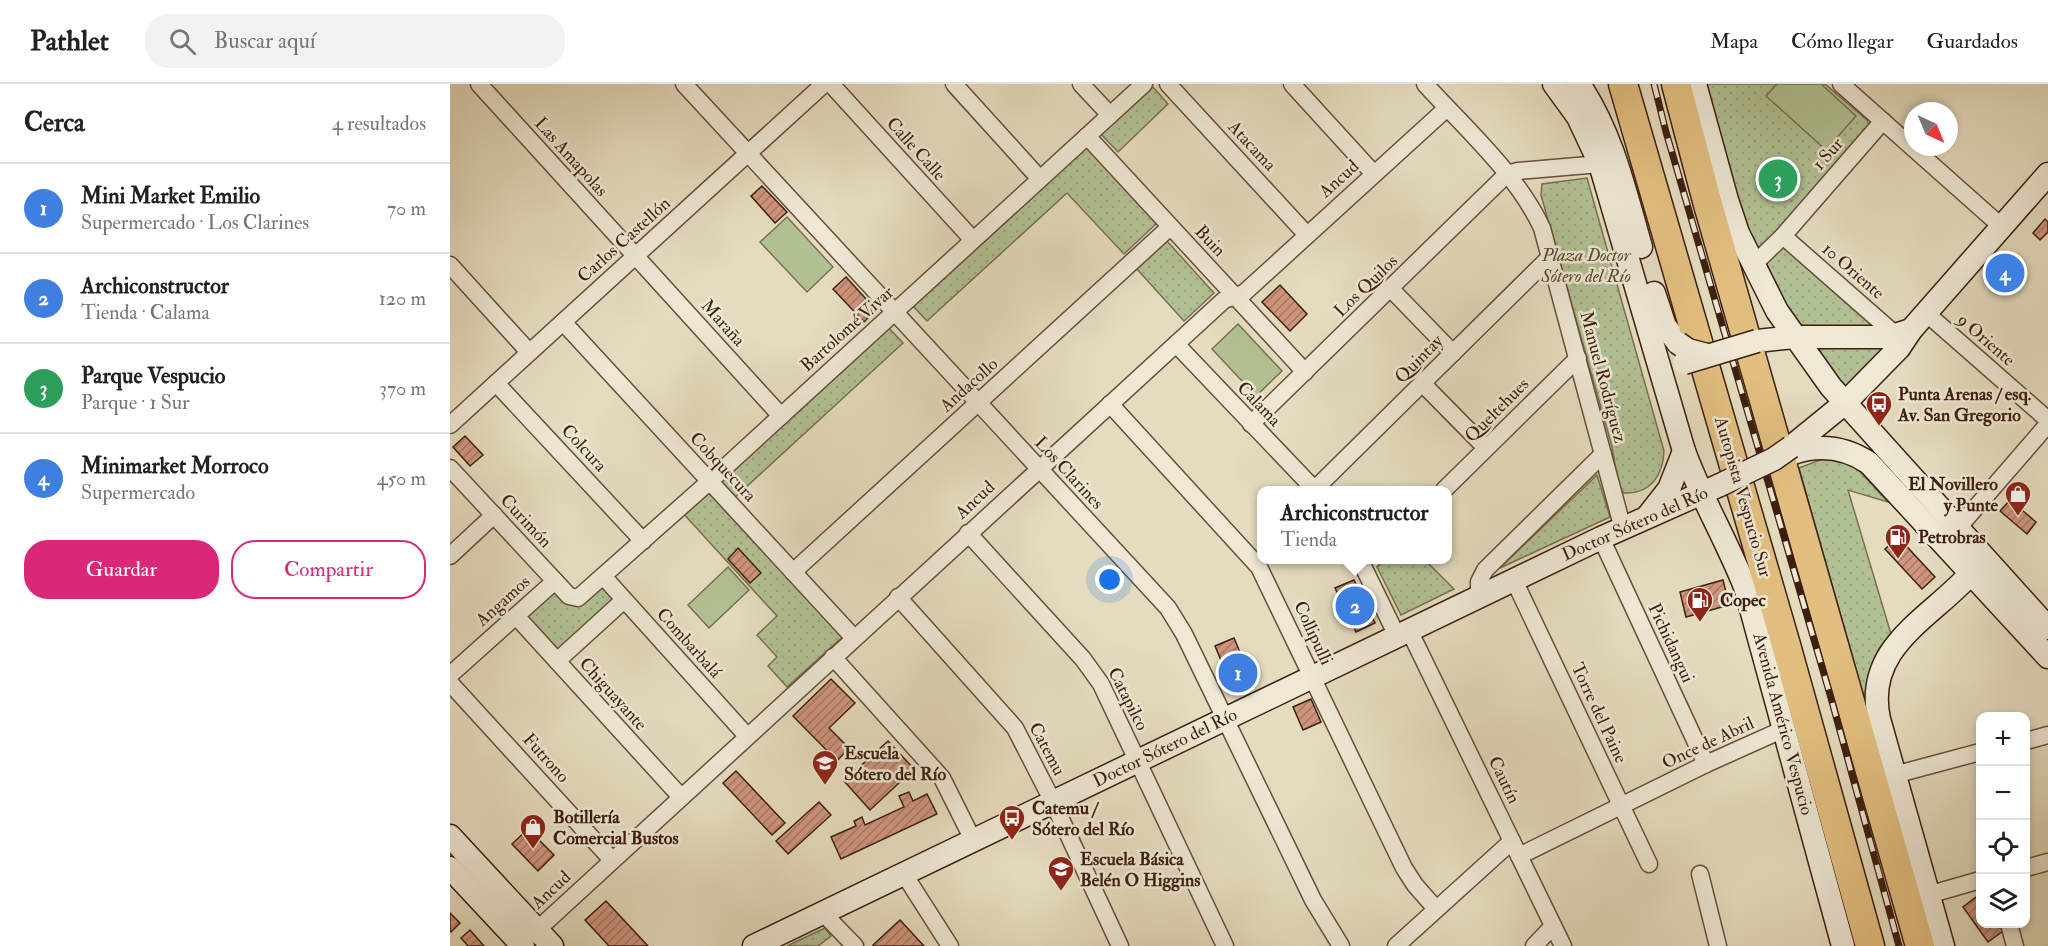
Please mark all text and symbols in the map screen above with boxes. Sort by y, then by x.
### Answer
search box [145,14,565,68]
text: Pathlet [30,24,109,59]
icon: search [166,25,199,58]
text: Buscar aquí [214,27,316,55]
text: Mapa [1710,28,1758,55]
text: Cómo llegar [1791,28,1894,55]
text: Guardados [1927,28,2018,55]
north arrow [1904,102,1958,156]
text: Cerca [24,107,85,139]
text: 4 resultados [332,111,426,136]
street label: Las Amapolas [529,112,613,202]
street label: Calle Calle [881,112,951,186]
street label: Atacama [1222,115,1282,176]
street label: 1 Sur [1807,133,1849,175]
street label: Ancud [1313,155,1364,204]
pin: 3 [1758,156,1798,202]
text: Mini Market Emilio [81,182,260,210]
street label: Carlos Castellón [573,192,675,288]
text: 1 [40,196,47,221]
text: 70 m [387,196,426,221]
text: Supermercado · Los Clarines [81,210,309,235]
street label: Buin [1190,220,1230,262]
street label: 10 Oriente [1817,238,1889,305]
park label: Plaza Doctor Sótero del Río [1540,244,1632,288]
street label: Los Quilos [1329,250,1403,322]
pin: 4 [1986,250,2024,296]
text: Archiconstructor [81,272,229,300]
street label: Bartolomé Vivar [796,281,899,377]
text: 2 [38,286,49,311]
text: 120 m [379,286,426,311]
street label: Maraña [696,295,751,352]
text: Tienda · Calama [81,300,210,325]
street label: 9 Oriente [1951,307,2020,372]
street label: Manuel Rodríguez [1574,309,1632,446]
street label: Quintay [1390,329,1449,388]
street label: Andacollo [934,353,1003,418]
text: Parque Vespucio [81,362,225,390]
street label: Queltehues [1460,373,1534,447]
text: 3 [40,376,47,401]
text: 370 m [379,376,426,401]
street label: Calama [1232,377,1286,432]
place label: Punta Arenas / esq. Av. San Gregorio [1897,383,2032,427]
bus stop icon: Punta Arenas / esq. Av. San Gregorio [1864,389,1894,427]
text: Parque · 1 Sur [81,390,190,415]
street label: Autopista Vespucio Sur [1709,413,1777,580]
street label: Colcura [556,419,612,477]
street label: Cobquecura [685,427,762,507]
street label: Los Clarines [1029,432,1109,514]
text: Minimarket Morroco [81,452,268,480]
text: 4 [38,466,49,491]
text: 450 m [377,466,426,491]
place label: El Novillero y Punte [1908,473,1998,517]
street label: Ancud [950,476,1000,525]
shop icon: El Novillero y Punte [2003,479,2033,517]
text: Supermercado [81,480,195,505]
street label: Doctor Sótero del Río [1558,481,1712,567]
popup [1257,486,1452,564]
street label: Curimón [495,489,557,553]
text: Archiconstructor [1281,499,1428,527]
fuel station icon: Petrobras [1883,522,1913,560]
place label: Petrobras [1918,526,1986,549]
text: Tienda [1281,527,1337,552]
button: Guardar [24,540,219,599]
button: Compartir [231,540,426,599]
your location [1095,565,1124,594]
street label: Angamos [470,570,535,632]
pin: 2 [1336,584,1374,628]
fuel station icon: Copec [1685,585,1715,623]
place label: Copec [1720,589,1766,612]
street label: Collipulli [1288,597,1338,669]
street label: Pichidangui [1643,600,1700,687]
street label: Combarbalá [651,603,727,683]
street label: Avenida Américo Vespucio [1747,629,1819,818]
pin: 1 [1218,650,1258,696]
street label: Chiguayante [574,653,652,736]
street label: Torre del Paine [1566,659,1632,767]
street label: Catapilco [1102,664,1154,735]
street label: Doctor Sótero del Río [1089,703,1241,793]
street label: Once de Abril [1658,712,1758,774]
map controls [1976,712,2030,928]
button: + [1976,712,2030,766]
street label: Catemu [1023,718,1071,780]
street label: Futrono [518,728,575,788]
place label: Escuela Sótero del Río [844,742,946,786]
school or university icon: Escuela Sótero del Río [810,748,840,786]
street label: Cautín [1483,753,1525,807]
button: − [1976,766,2030,820]
place label: Catemu / Sótero del Río [1032,797,1134,841]
bus stop icon: Catemu / Sótero del Río [997,803,1027,841]
place label: Botillería Comercial Bustos [553,806,679,850]
shop icon: Botillería Comercial Bustos [518,812,548,850]
button: locate [1976,820,2030,874]
place label: Escuela Básica Belén O Higgins [1080,848,1200,892]
school or university icon: Escuela Básica Belén O Higgins [1046,854,1076,892]
street label: Ancud [526,866,576,915]
button: layers [1976,874,2030,928]

